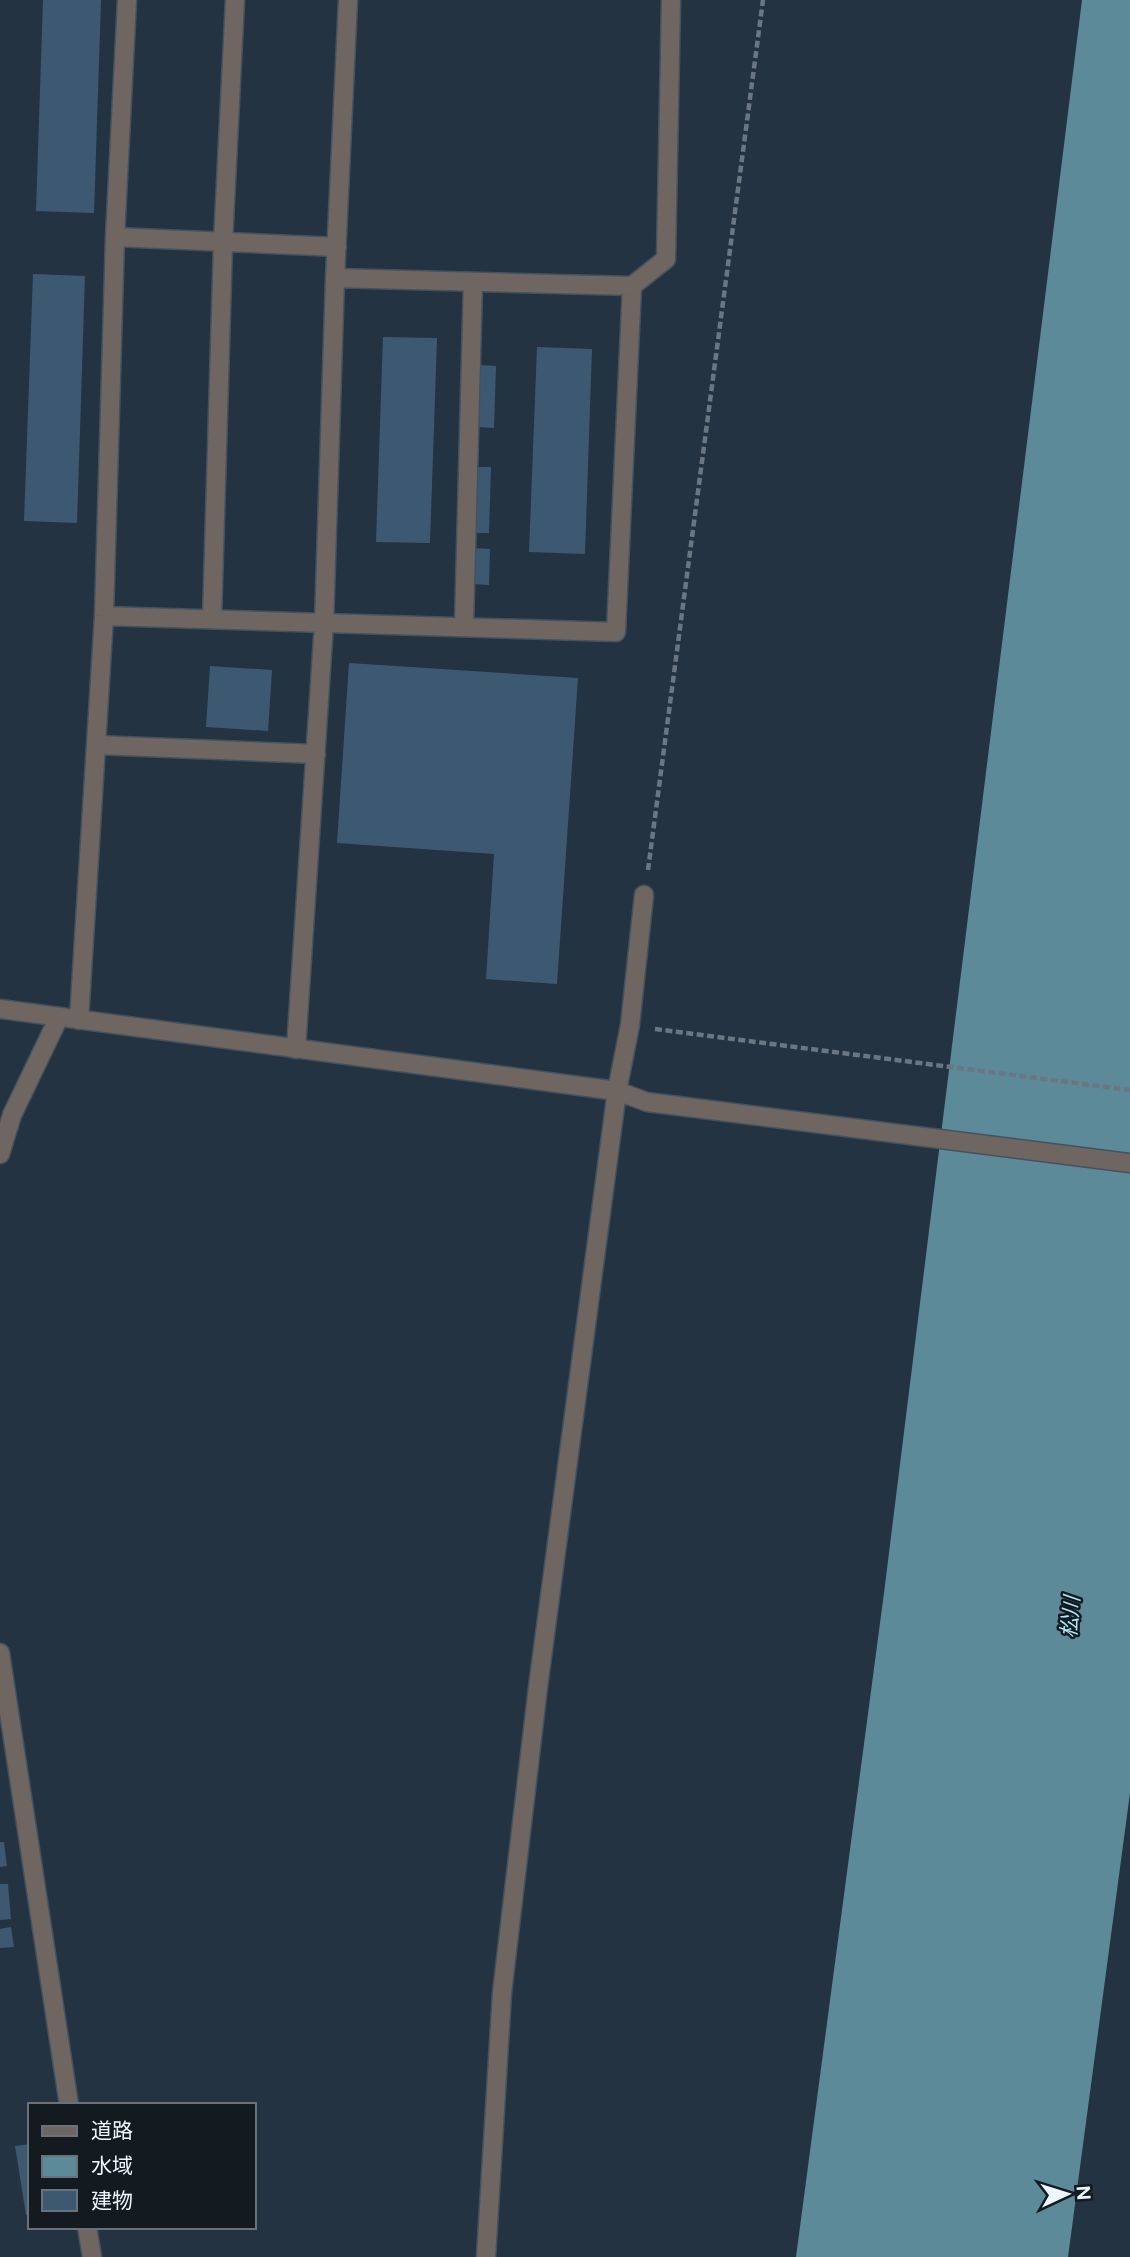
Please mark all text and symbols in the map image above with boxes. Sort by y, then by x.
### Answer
water label: 松川 [1056,1593,1084,1639]
legend [28,2103,256,2229]
text: 道路 [91,2118,133,2143]
text: 水域 [91,2153,133,2178]
north arrow [1032,2159,1102,2229]
text: N [1071,2185,1095,2201]
text: 建物 [91,2188,133,2213]

